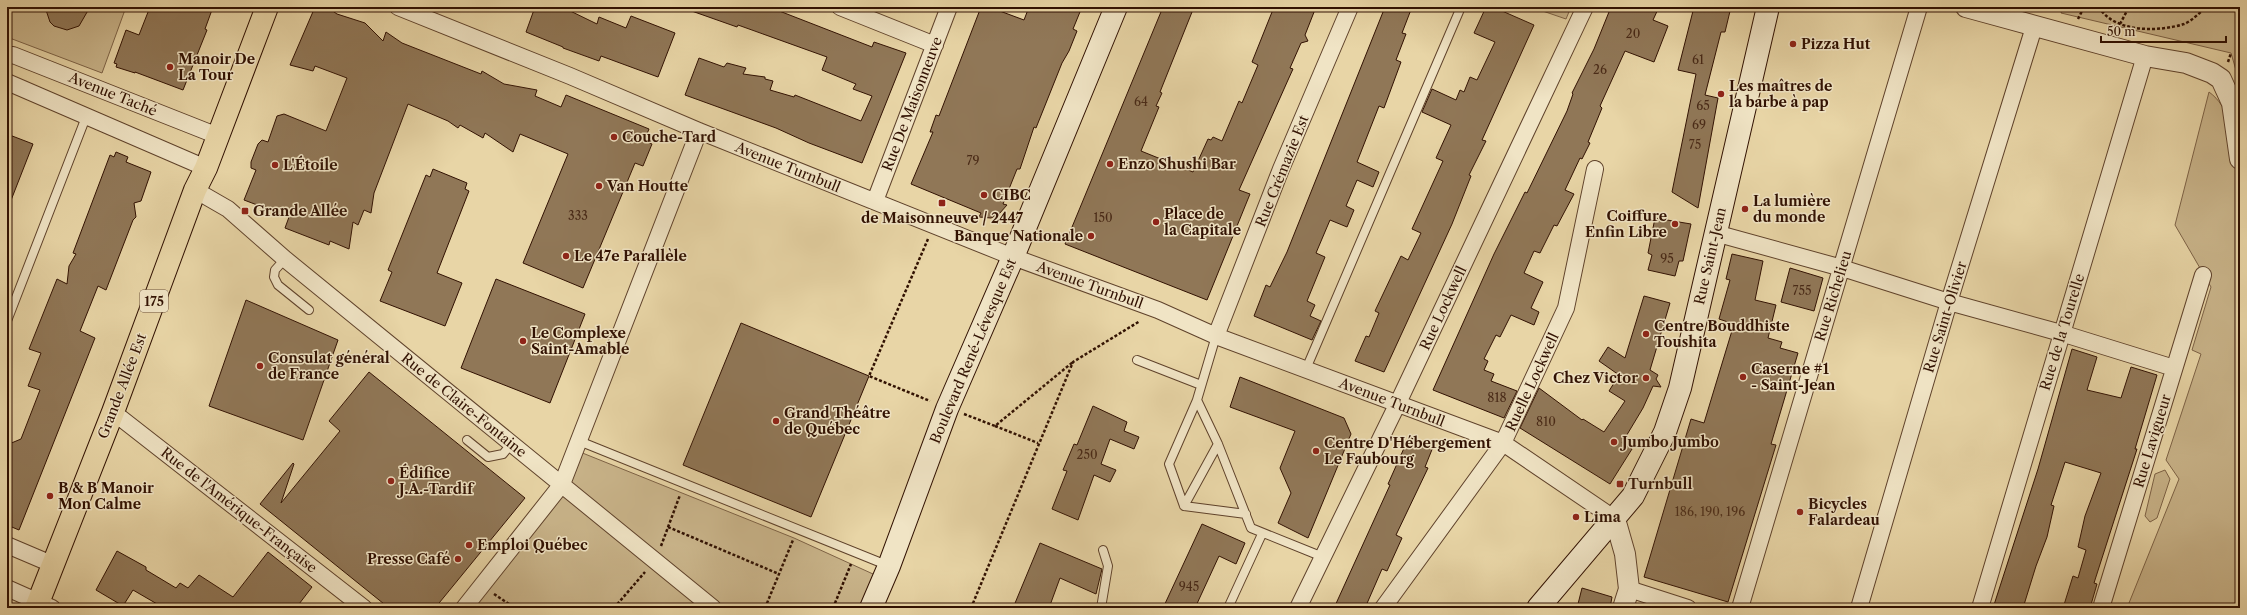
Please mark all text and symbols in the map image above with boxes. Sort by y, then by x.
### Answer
scale bar [2101,18,2226,44]
text: 50 m [2107,24,2136,39]
house number: 20 [1626,26,1640,41]
street label: Rue De Maisonneuve [878,34,946,174]
place label: Pizza Hut [1801,35,1871,53]
marker: Pizza Hut [1788,39,1798,49]
place label: Manoir De La Tour [178,50,255,84]
house number: 61 [1692,52,1704,67]
marker: Manoir De La Tour [165,62,175,72]
house number: 26 [1593,62,1607,77]
street label: Avenue Taché [65,68,160,120]
place label: Les maîtres de la barbe à pap [1729,77,1832,111]
marker: Les maîtres de la barbe à pap [1716,89,1726,99]
house number: 64 [1134,94,1148,109]
house number: 65 [1696,98,1710,113]
street label: Rue Crémazie Est [1251,112,1313,229]
house number: 69 [1692,117,1706,132]
place label: Couche-Tard [622,128,717,146]
marker: Couche-Tard [609,132,619,142]
street label: Avenue Turnbull [732,137,843,196]
house number: 75 [1689,137,1701,152]
house number: 79 [967,153,979,168]
place label: L'Étoile [283,155,338,174]
place label: Enzo Shushi Bar [1118,155,1236,173]
marker: Enzo Shushi Bar [1105,159,1115,169]
marker: L'Étoile [270,160,280,170]
place label: Van Houtte [606,177,688,195]
marker: Van Houtte [594,181,604,191]
place label: CIBC [992,186,1031,204]
marker: CIBC [979,190,989,200]
place label: La lumière du monde [1753,192,1831,226]
marker: de Maisonneuve / 2447 [937,198,947,208]
place label: Grande Allée [253,202,347,220]
marker: La lumière du monde [1740,204,1750,214]
place label: Place de la Capitale [1164,205,1241,239]
street label: Rue Saint-Jean [1690,205,1730,306]
marker: Grande Allée [240,206,250,216]
place label: Coiffure Enfin Libre [1585,207,1667,241]
house number: 333 [568,208,588,223]
place label: de Maisonneuve / 2447 [861,209,1024,227]
house number: 150 [1093,210,1113,225]
marker: Place de la Capitale [1151,217,1161,227]
marker: Coiffure Enfin Libre [1670,219,1680,229]
place label: Banque Nationale [954,227,1083,245]
marker: Banque Nationale [1086,231,1096,241]
place label: Le 47e Parallèle [574,247,687,265]
street label: Rue Richelieu [1811,248,1855,343]
marker: Le 47e Parallèle [561,251,571,261]
house number: 95 [1660,251,1674,266]
street label: Boulevard René-Lévesque Est [926,256,1020,446]
street label: Avenue Turnbull [1033,257,1146,313]
street label: Rue Saint-Olivier [1919,259,1971,375]
street label: Rue Lockwell [1416,263,1470,353]
street label: Rue de la Tourelle [2036,271,2088,393]
house number: 755 [1793,283,1811,298]
road number: 175 [140,290,168,312]
place label: Centre Bouddhiste Toushita [1654,317,1790,351]
place label: Le Complexe Saint-Amable [531,324,629,358]
marker: Centre Bouddhiste Toushita [1641,329,1651,339]
street label: Ruelle Lockwell [1501,330,1563,434]
street label: Grande Allée Est [94,331,150,441]
marker: Le Complexe Saint-Amable [518,336,528,346]
place label: Consulat général de France [268,349,390,383]
street label: Rue de Claire-Fontaine [398,349,530,461]
place label: Caserne #1 - Saint-Jean [1751,360,1836,394]
marker: Consulat général de France [255,361,265,371]
place label: Chez Victor [1553,369,1638,387]
marker: Caserne #1 - Saint-Jean [1738,372,1748,382]
street label: Avenue Turnbull [1336,373,1447,430]
marker: Chez Victor [1641,373,1651,383]
house number: 818 [1487,390,1507,405]
street label: Rue Lavigueur [2129,392,2175,490]
place label: Grand Théâtre de Québec [784,404,890,438]
house number: 810 [1536,414,1556,429]
marker: Grand Théâtre de Québec [771,416,781,426]
place label: Jumbo Jumbo [1619,433,1719,451]
place label: Centre D'Hébergement Le Faubourg [1324,434,1492,468]
marker: Jumbo Jumbo [1609,437,1619,447]
street label: Rue de l'Amérique-Française [157,443,321,577]
marker: Centre D'Hébergement Le Faubourg [1311,446,1321,456]
house number: 250 [1076,447,1098,462]
place label: Édifice J.A.-Tardif [396,463,475,498]
place label: Turnbull [1628,475,1692,493]
marker: Édifice J.A.-Tardif [386,476,396,486]
place label: B & B Manoir Mon Calme [58,479,154,513]
marker: Turnbull [1615,479,1625,489]
marker: B & B Manoir Mon Calme [45,491,55,501]
place label: Bicycles Falardeau [1808,495,1880,529]
house number: 186, 190, 196 [1675,504,1745,519]
marker: Bicycles Falardeau [1795,507,1805,517]
place label: Lima [1584,508,1622,526]
marker: Lima [1571,512,1581,522]
place label: Emploi Québec [477,536,588,554]
marker: Emploi Québec [464,540,474,550]
place label: Presse Café [367,550,450,568]
marker: Presse Café [453,554,463,564]
house number: 945 [1179,579,1199,594]

